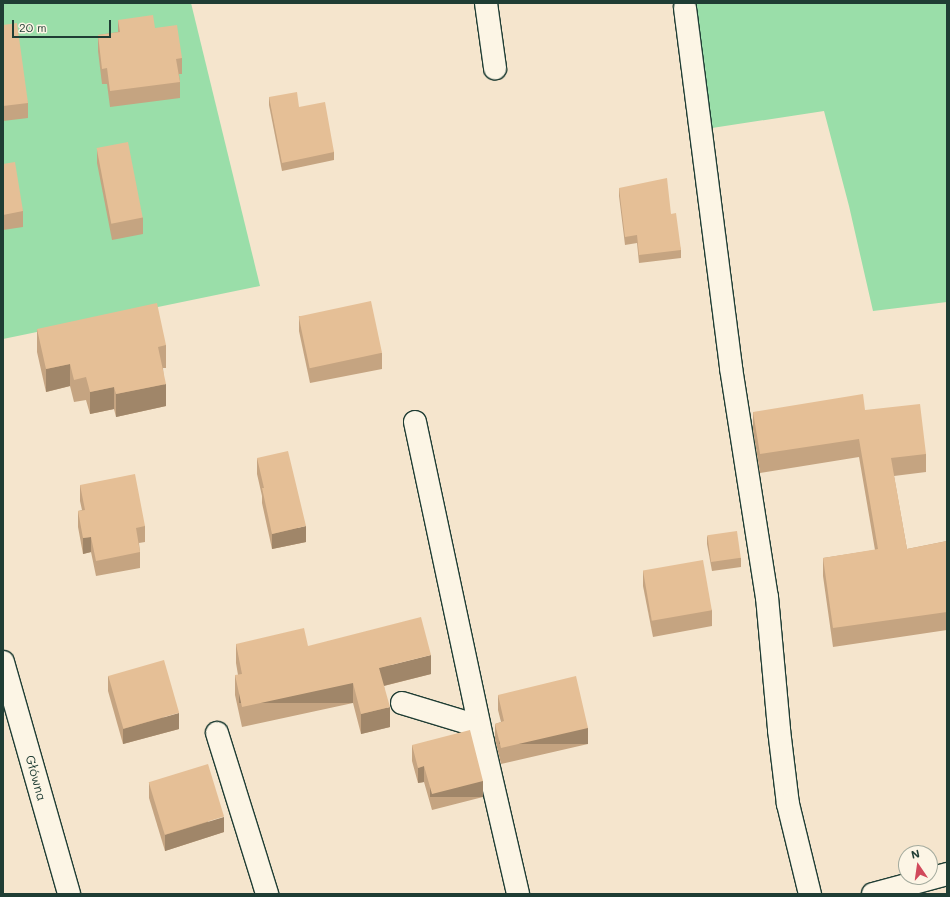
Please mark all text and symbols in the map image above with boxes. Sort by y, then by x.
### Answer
scale bar [14,12,113,38]
text: 20 m [19,19,47,35]
street label: Główna [22,753,50,803]
north arrow [898,845,938,885]
text: N [910,846,921,862]

